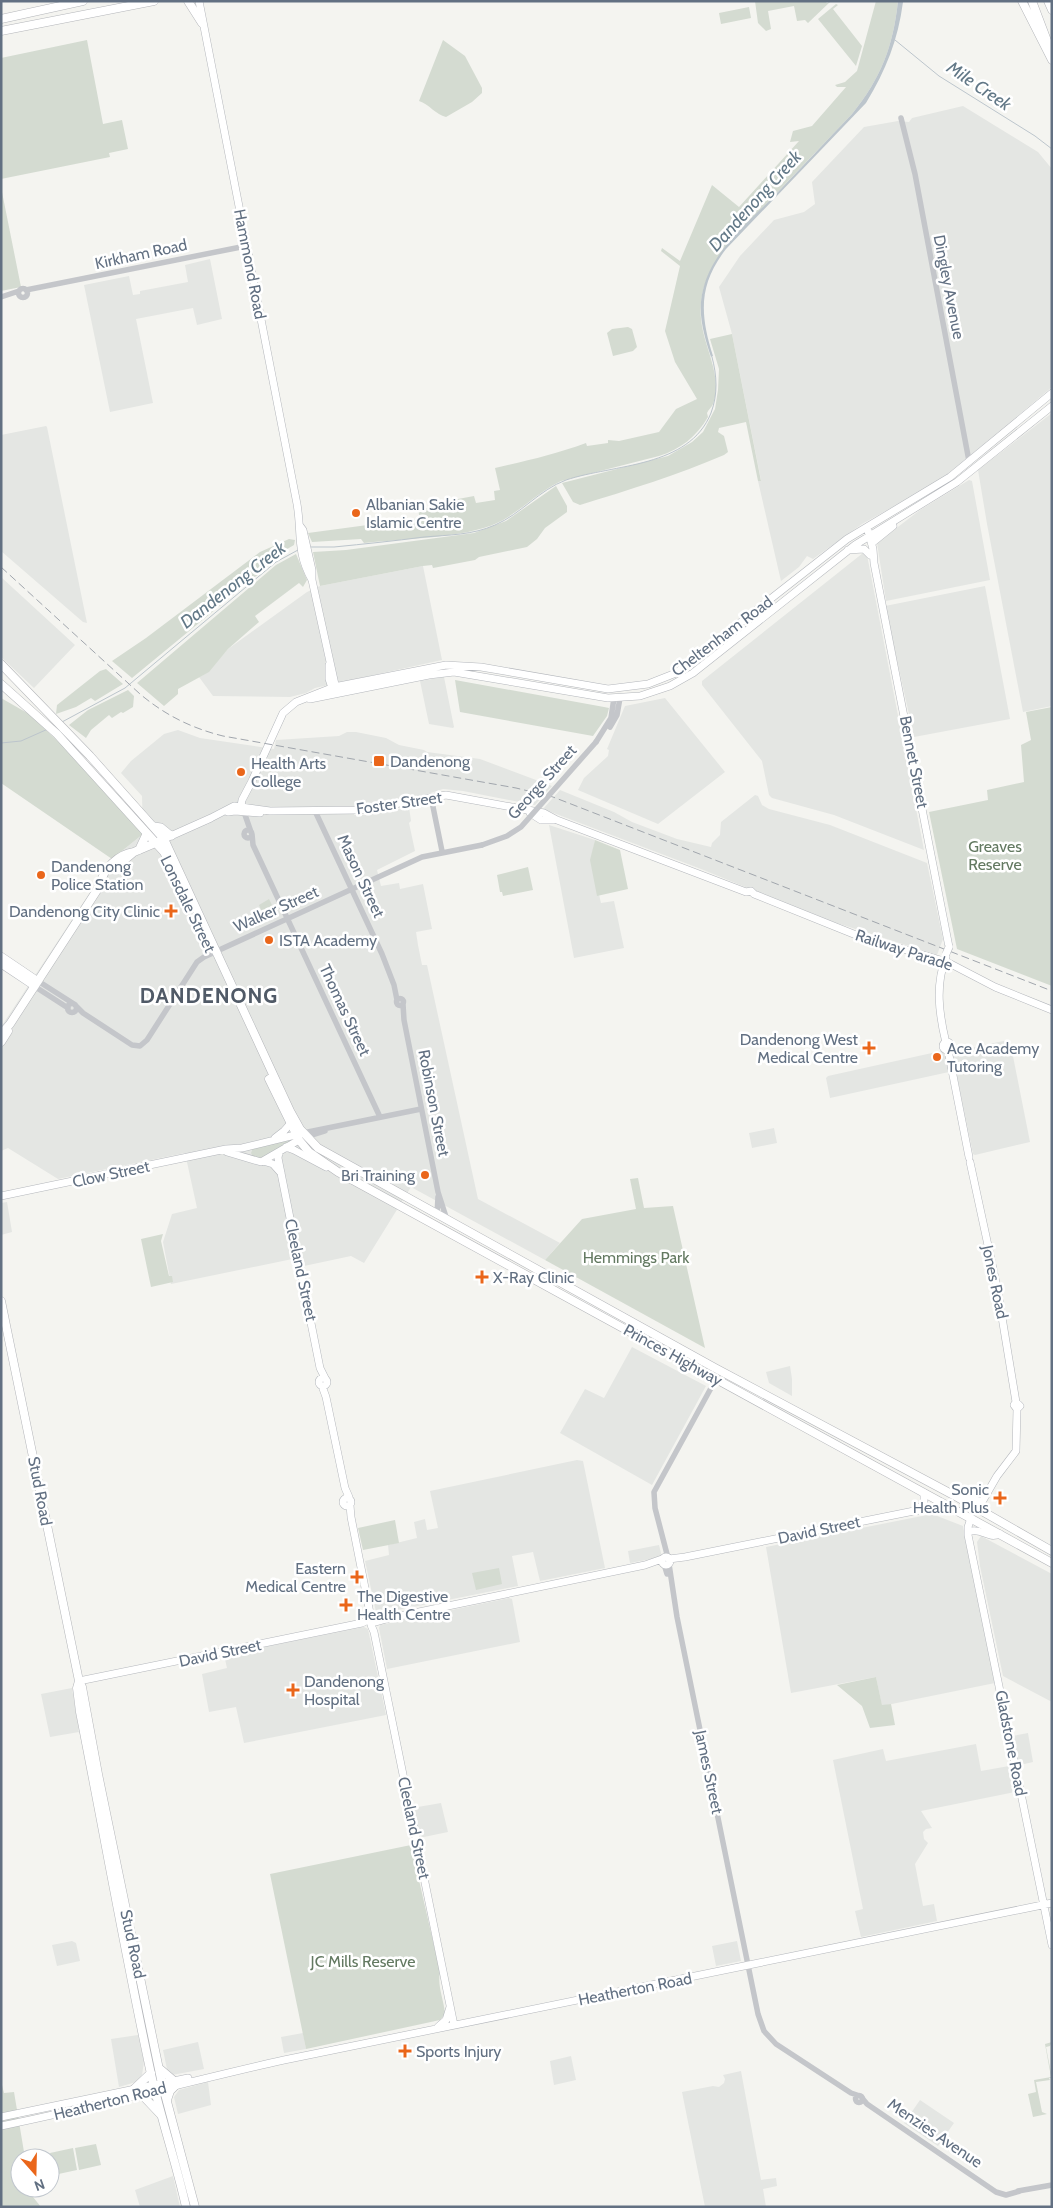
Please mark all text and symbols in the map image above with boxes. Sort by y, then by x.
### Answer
water label: Mile Creek [942,56,1016,116]
water label: Dandenong Creek [704,145,807,256]
street label: Hammond Road [230,207,270,321]
street label: Dingley Avenue [930,233,968,341]
street label: Kirkham Road [93,235,189,273]
place label: Albanian Sakie Islamic Centre [366,495,464,532]
marker: Albanian Sakie Islamic Centre [350,507,362,519]
water label: Dandenong Creek [176,536,291,633]
street label: Cheltenham Road [668,592,776,680]
street label: Bennet Street [896,714,932,811]
street label: George Street [504,740,581,823]
place label: Dandenong [390,752,471,771]
place label: Health Arts College [251,754,327,791]
marker: Dandenong [372,754,386,768]
marker: Health Arts College [235,766,247,778]
street label: Foster Street [355,787,444,818]
street label: Mason Street [333,831,389,921]
park label: Greaves Reserve [968,837,1022,874]
street label: Lonsdale Street [156,852,220,956]
place label: Dandenong Police Station [51,857,143,894]
marker: Dandenong Police Station [35,869,47,881]
street label: Walker Street [231,882,322,936]
place label: Dandenong City Clinic [9,902,160,921]
marker: Dandenong City Clinic [164,904,178,918]
street label: Railway Parade [853,925,955,975]
place label: ISTA Academy [279,931,377,950]
marker: ISTA Academy [263,934,275,946]
street label: Thomas Street [315,961,375,1059]
district label: DANDENONG [140,983,278,1008]
place label: Dandenong West Medical Centre [740,1030,859,1067]
place label: Ace Academy Tutoring [947,1039,1039,1076]
marker: Dandenong West Medical Centre [862,1041,876,1055]
street label: Robinson Street [414,1048,454,1159]
marker: Ace Academy Tutoring [931,1051,943,1063]
street label: Clow Street [71,1156,152,1191]
place label: Bri Training [341,1166,416,1185]
marker: Bri Training [419,1169,431,1181]
street label: Cleeland Street [281,1217,321,1323]
street label: Jones Road [978,1242,1012,1321]
park label: Hemmings Park [583,1248,690,1267]
place label: X-Ray Clinic [493,1268,574,1287]
marker: X-Ray Clinic [475,1270,489,1284]
street label: Princes Highway [620,1320,726,1390]
street label: Stud Road [24,1455,56,1527]
place label: Sonic Health Plus [913,1480,989,1517]
marker: Sonic Health Plus [993,1491,1007,1505]
street label: David Street [776,1512,863,1548]
place label: Eastern Medical Centre [245,1559,346,1596]
marker: Eastern Medical Centre [350,1570,364,1584]
place label: The Digestive Health Centre [357,1587,450,1624]
marker: The Digestive Health Centre [339,1598,353,1612]
street label: David Street [177,1635,264,1671]
place label: Dandenong Hospital [304,1672,385,1709]
marker: Dandenong Hospital [286,1683,300,1697]
street label: Gladstone Road [991,1689,1031,1797]
street label: James Street [691,1727,727,1816]
street label: Cleeland Street [394,1775,434,1881]
street label: Stud Road [116,1908,150,1980]
park label: JC Mills Reserve [310,1952,415,1971]
street label: Heatherton Road [577,1969,693,2009]
place label: Sports Injury [416,2042,501,2061]
marker: Sports Injury [398,2044,412,2058]
street label: Heatherton Road [52,2078,168,2124]
street label: Menzies Avenue [884,2094,986,2172]
north arrow [10,2148,60,2198]
text: N [32,2175,47,2195]

